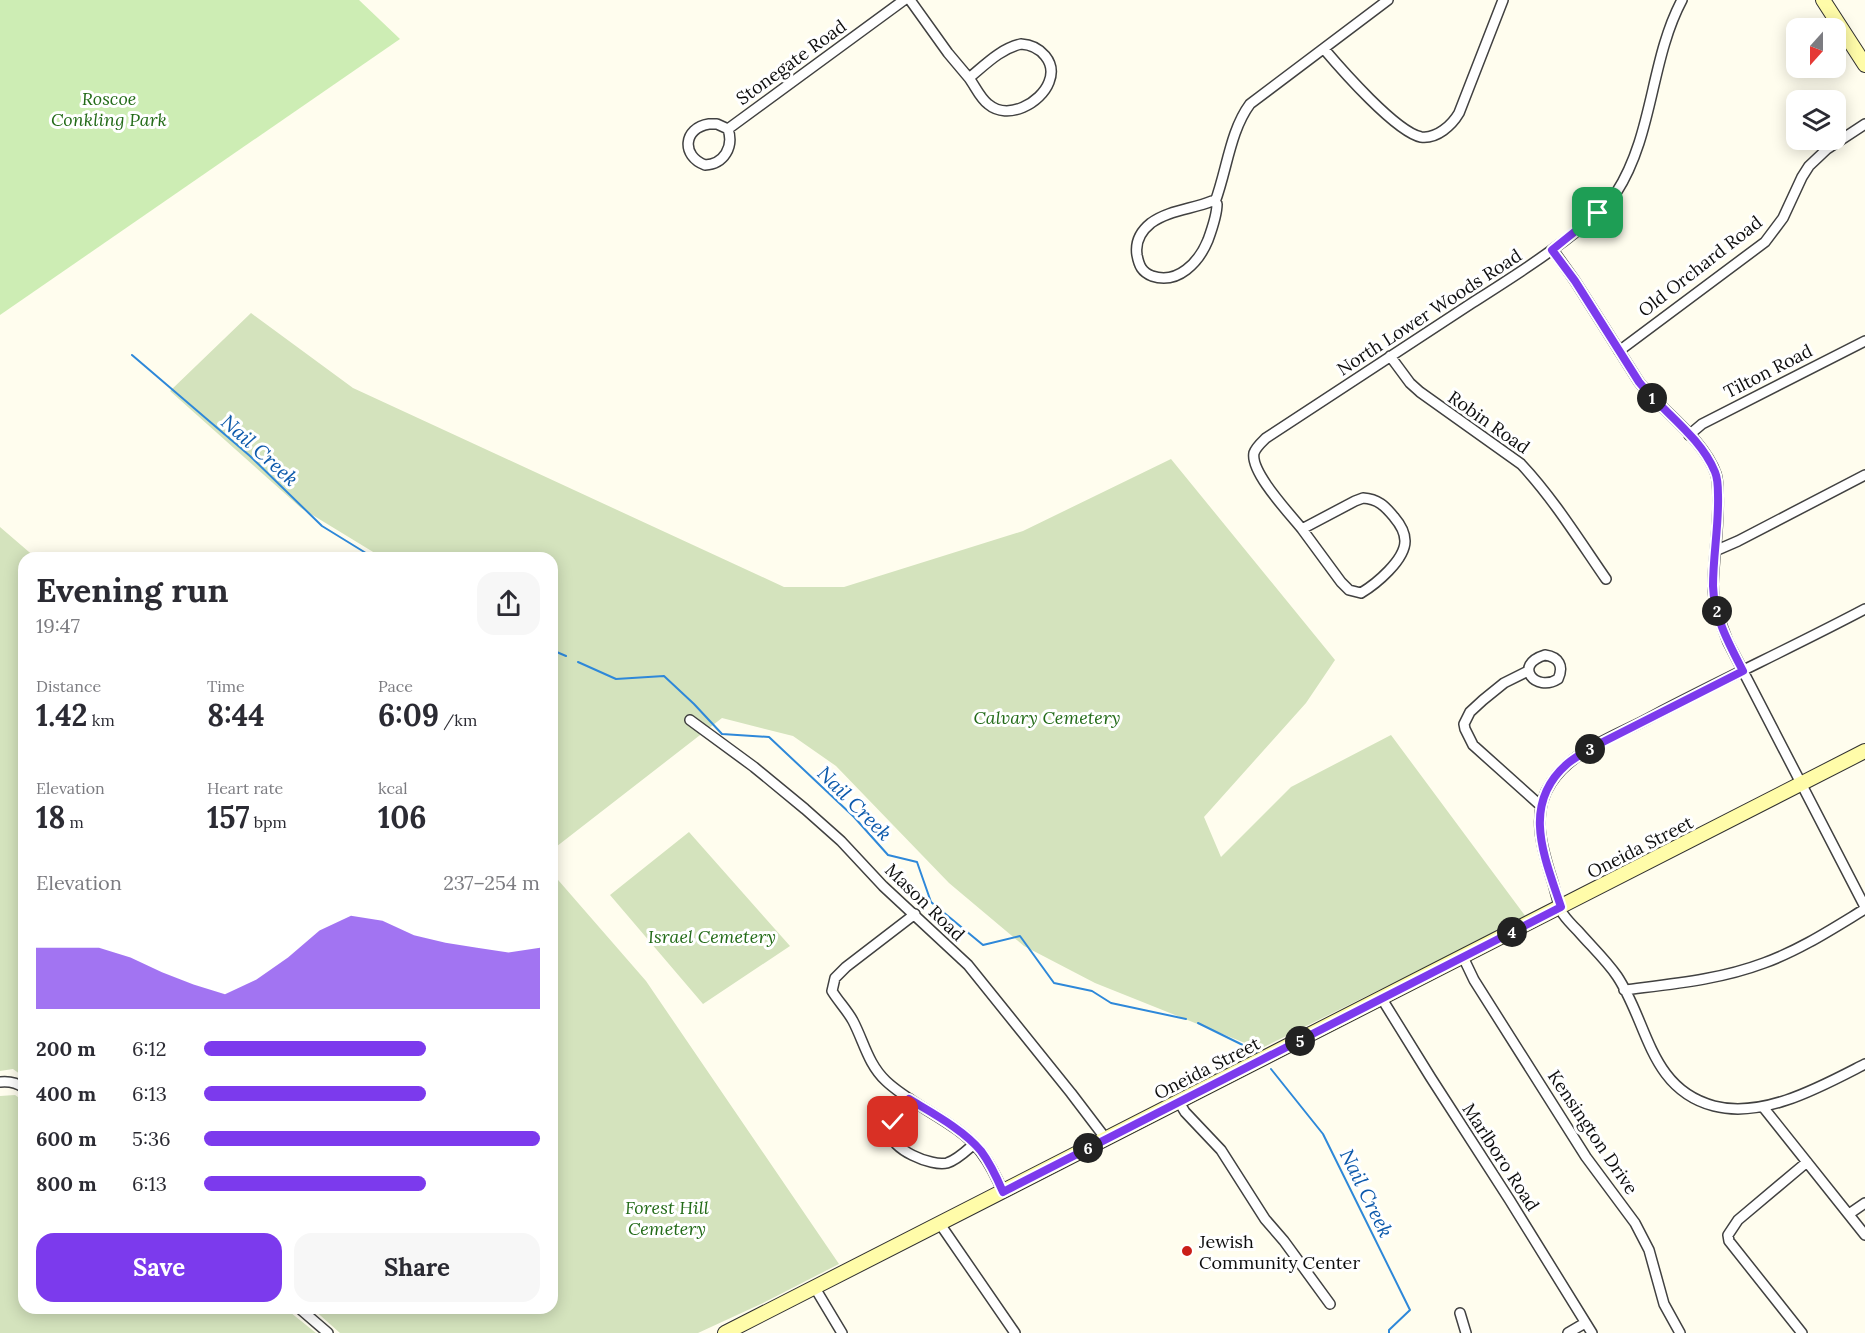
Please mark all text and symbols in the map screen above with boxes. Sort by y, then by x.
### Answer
street label: Stonegate Road [731,14,851,110]
north arrow [1786,18,1846,78]
map controls [1786,18,1846,150]
park label: Roscoe Conkling Park [51,87,167,131]
button: layers [1786,90,1846,150]
pin [1572,187,1623,238]
icon: arrive [1581,196,1614,229]
street label: Old Orchard Road [1633,210,1767,322]
street label: North Lower Woods Road [1332,244,1526,380]
street label: Tilton Road [1720,339,1816,403]
pin: 1 [1637,383,1667,413]
street label: Robin Road [1444,385,1535,459]
text: 1 [1649,388,1655,408]
water label: Nail Creek [216,409,304,491]
text: Evening run [36,569,228,611]
button: share [477,572,540,635]
pin: 2 [1702,596,1732,626]
text: 2 [1713,601,1721,621]
text: 19:47 [36,613,80,638]
text: Distance [36,676,101,696]
text: Time [207,676,245,696]
text: Pace [378,676,413,696]
text: 1.42 [36,696,88,734]
text: 8:44 [207,696,265,734]
text: 6:09 [378,696,439,734]
park label: Calvary Cemetery [973,706,1121,729]
text: km [88,710,115,730]
text: /km [439,710,477,730]
pin: 3 [1575,734,1605,764]
text: 3 [1586,739,1594,759]
water label: Nail Creek [812,760,898,846]
text: Elevation [36,778,105,798]
text: Heart rate [207,778,283,798]
text: kcal [378,778,408,798]
text: 18 [36,798,65,836]
text: 157 [207,798,249,836]
text: 106 [378,798,427,836]
street label: Oneida Street [1583,810,1697,884]
text: m [65,812,84,832]
text: bpm [249,812,287,832]
street label: Mason Road [880,858,970,946]
text: Elevation [36,870,122,895]
text: 237–254 m [443,870,540,895]
pin: 4 [1497,917,1527,947]
text: 4 [1508,922,1516,942]
park label: Israel Cemetery [648,925,776,948]
pin: 5 [1285,1026,1315,1056]
street label: Oneida Street [1150,1031,1264,1105]
text: 5 [1296,1031,1304,1051]
text: 200 m [36,1036,96,1061]
text: 6:12 [132,1036,167,1061]
street label: Kensington Drive [1543,1065,1643,1199]
text: 400 m [36,1081,96,1106]
text: 6:13 [132,1081,167,1106]
pin [867,1096,918,1147]
street label: Marlboro Road [1458,1099,1545,1216]
icon: check [876,1105,909,1138]
text: 600 m [36,1126,97,1151]
text: 5:36 [132,1126,171,1151]
pin: 6 [1073,1133,1103,1163]
text: 6 [1083,1138,1093,1158]
water label: Nail Creek [1335,1145,1399,1241]
text: 800 m [36,1171,97,1196]
text: 6:13 [132,1171,167,1196]
park label: Forest Hill Cemetery [625,1196,709,1240]
place label: Jewish Community Center [1198,1230,1360,1274]
button: Save [36,1233,282,1302]
button: Share [294,1233,540,1302]
marker: Jewish Community Center [1180,1244,1194,1258]

